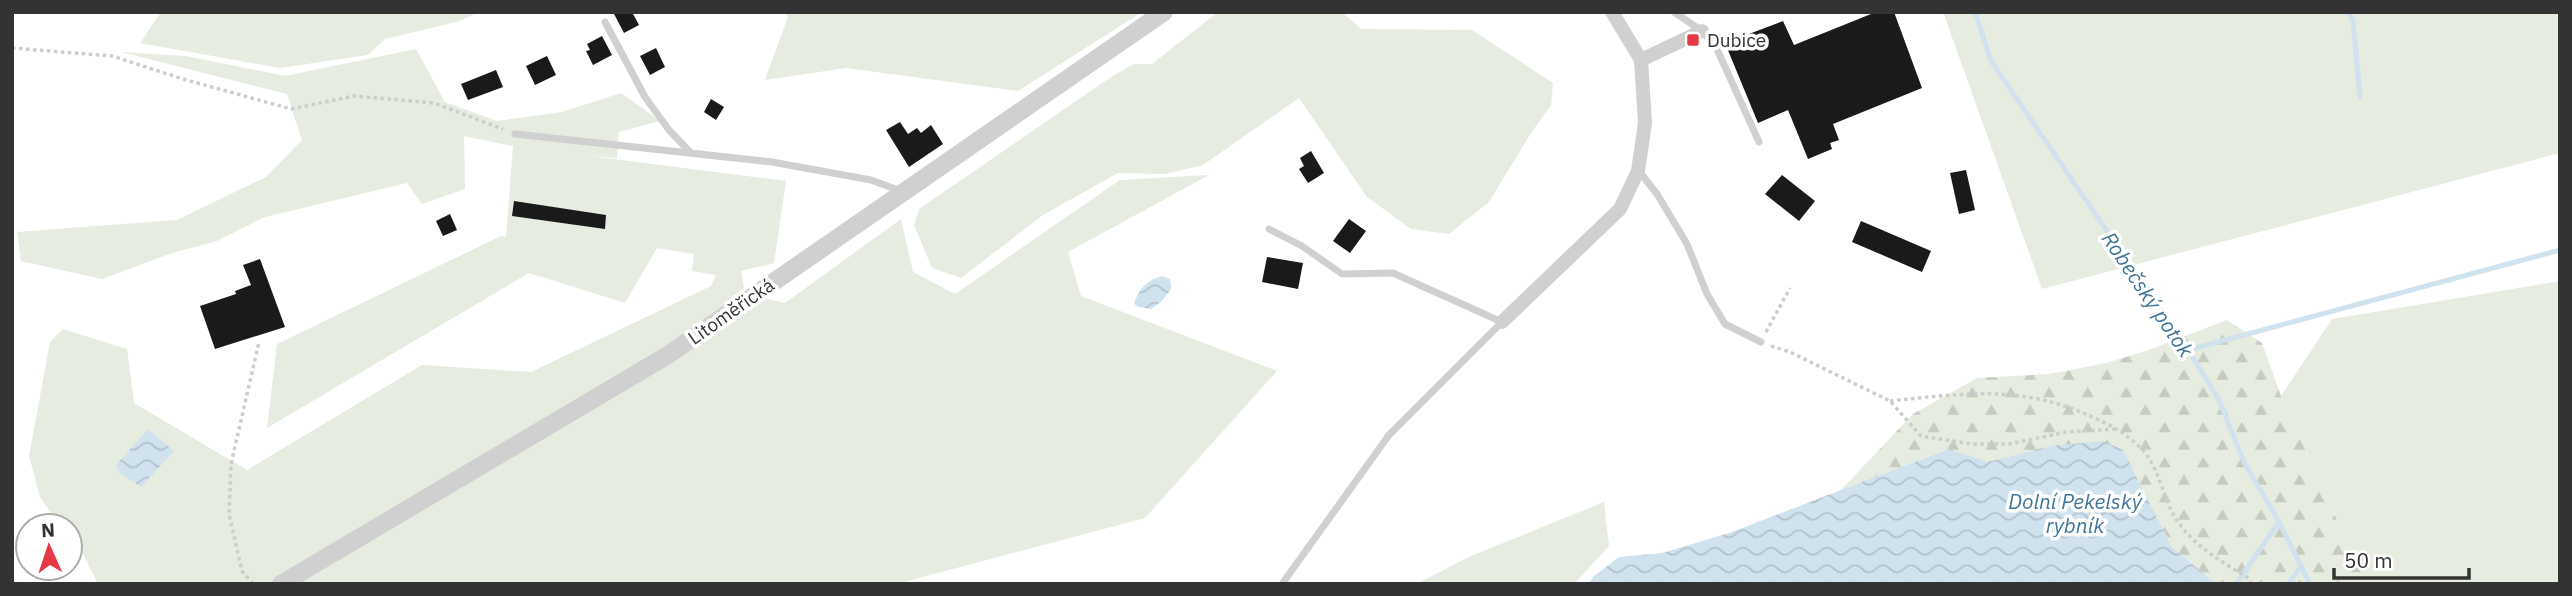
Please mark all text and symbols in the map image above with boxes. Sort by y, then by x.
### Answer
place label: Dubice [1707,28,1766,52]
marker: Dubice [1685,32,1701,48]
water label: Robečský potok [2096,226,2201,363]
street label: Litoměřická [683,273,779,349]
water label: Dolní Pekelský rybník [2008,487,2143,539]
north arrow [14,512,84,582]
text: N [41,518,56,542]
scale bar [2334,536,2469,580]
text: 50 m [2344,546,2393,574]

